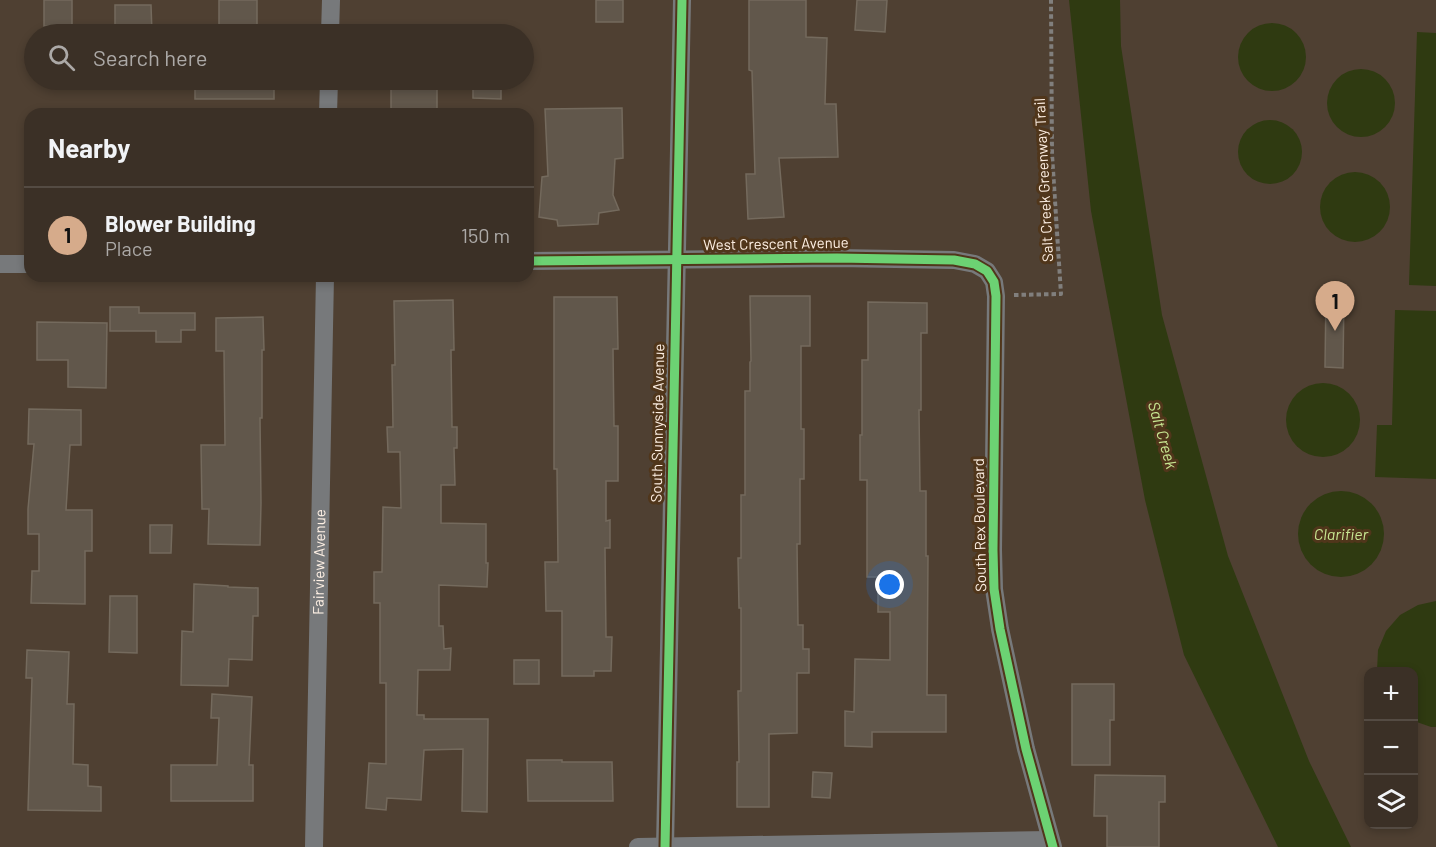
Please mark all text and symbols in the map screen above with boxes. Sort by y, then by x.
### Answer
search box [24,24,534,90]
icon: search [45,41,78,74]
text: Search here [93,44,207,70]
street label: Salt Creek Greenway Trail [1030,98,1056,262]
text: Nearby [48,132,130,163]
text: Blower Building [105,210,256,236]
text: 1 [64,223,71,247]
text: 150 m [461,223,510,247]
street label: West Crescent Avenue [703,233,849,253]
text: Place [105,236,153,260]
pin: 1 [1316,282,1354,331]
street label: South Sunnyside Avenue [647,343,667,502]
water label: Salt Creek [1145,399,1182,471]
street label: South Rex Boulevard [969,458,989,592]
street label: Fairview Avenue [308,509,329,615]
water label: Clarifier [1314,524,1370,543]
your location [875,570,904,599]
map controls [1364,667,1418,829]
button: + [1364,667,1418,721]
button: − [1364,721,1418,775]
button: layers [1364,775,1418,829]

